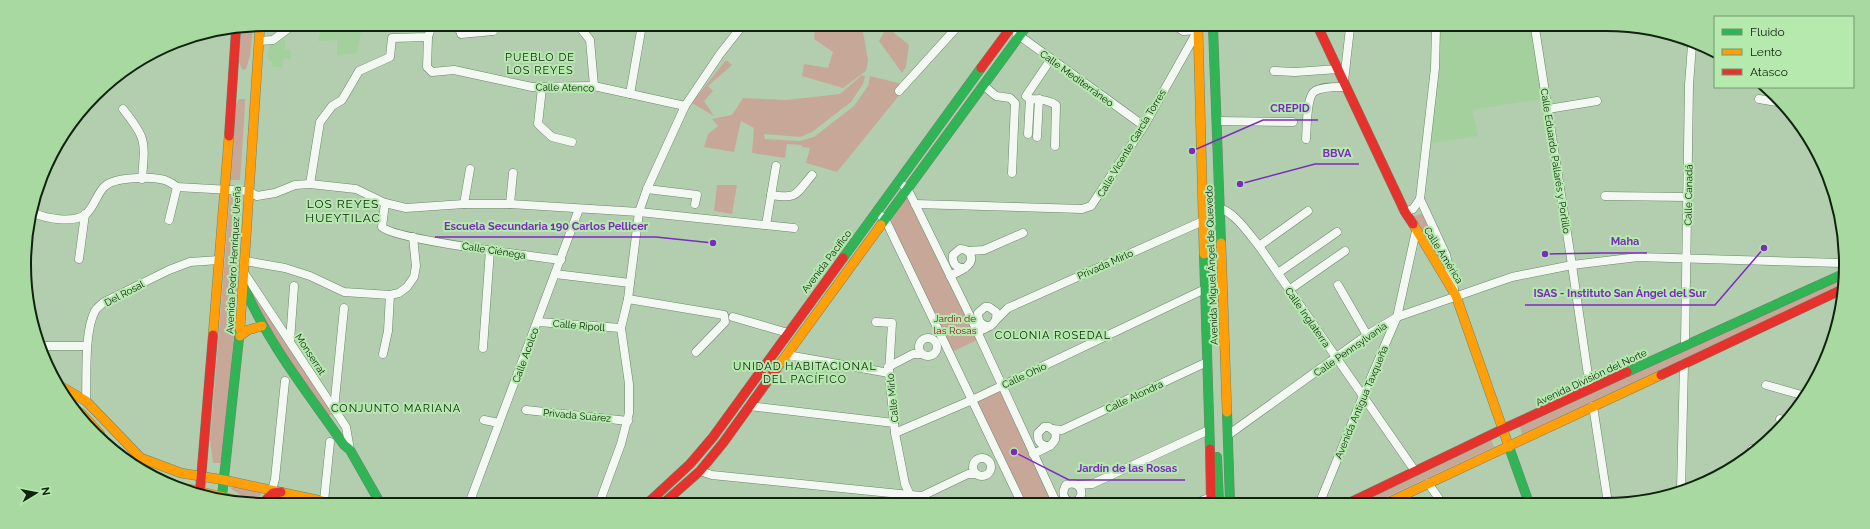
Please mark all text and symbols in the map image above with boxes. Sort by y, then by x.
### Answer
legend [1714,16,1854,88]
text: Fluido [1750,25,1785,39]
text: Lento [1750,45,1782,59]
street label: Calle Mediterráneo [1038,48,1116,109]
district label: PUEBLO DE LOS REYES [505,51,575,77]
text: Atasco [1750,65,1788,79]
street label: Calle Atenco [536,81,595,94]
street label: Calle Vicente García Torres [1095,87,1168,199]
street label: Calle Eduardo Pallarés y Portillo [1539,88,1572,235]
callout: CREPID [1263,97,1318,120]
text: CREPID [1270,102,1310,115]
callout: BBVA [1315,141,1359,164]
text: BBVA [1323,147,1352,160]
street label: Calle Canadá [1682,164,1695,226]
street label: Avenida Miguel Ángel de Quevedo [1203,185,1220,345]
street label: Avenida Pedro Henríquez Ureña [224,186,243,334]
district label: LOS REYES HUEYTILAC [305,197,381,225]
callout: Escuela Secundaria 190 Carlos Pellicer [435,214,656,237]
text: Escuela Secundaria 190 Carlos Pellicer [444,220,649,233]
street label: Calle América [1422,225,1465,285]
street label: Avenida Pacífico [799,228,854,295]
callout: Maha [1603,230,1647,253]
text: Maha [1611,235,1639,248]
street label: Calle Ciénega [461,240,527,261]
street label: Privada Mirlo [1076,247,1135,282]
street label: Del Rosal [103,278,146,308]
callout: ISAS - Instituto San Ángel del Sur [1525,282,1715,305]
street label: Calle Inglaterra [1283,285,1332,349]
text: ISAS - Instituto San Ángel del Sur [1533,286,1707,300]
park label: Jardin de las Rosas [934,313,977,336]
street label: Calle Ripoll [552,318,606,333]
street label: Calle Pennsylvania [1312,320,1389,379]
street label: Calle Acolco [510,326,541,384]
district label: COLONIA ROSEDAL [995,329,1111,342]
street label: Monserrat [293,332,328,377]
street label: Avenida Antigua Taxqueña [1333,344,1390,460]
street label: Avenida División del Norte [1534,347,1649,408]
district label: UNIDAD HABITACIONAL DEL PACÍFICO [733,360,877,386]
street label: Calle Ohio [1000,360,1048,391]
street label: Calle Mirlo [884,373,901,423]
street label: Calle Alondra [1104,378,1165,415]
district label: CONJUNTO MARIANA [331,402,461,415]
street label: Privada Suárez [542,407,612,424]
callout: Jardín de las Rosas [1069,457,1185,480]
text: Jardín de las Rosas [1077,462,1178,475]
north arrow [16,473,56,513]
text: N [38,486,52,497]

